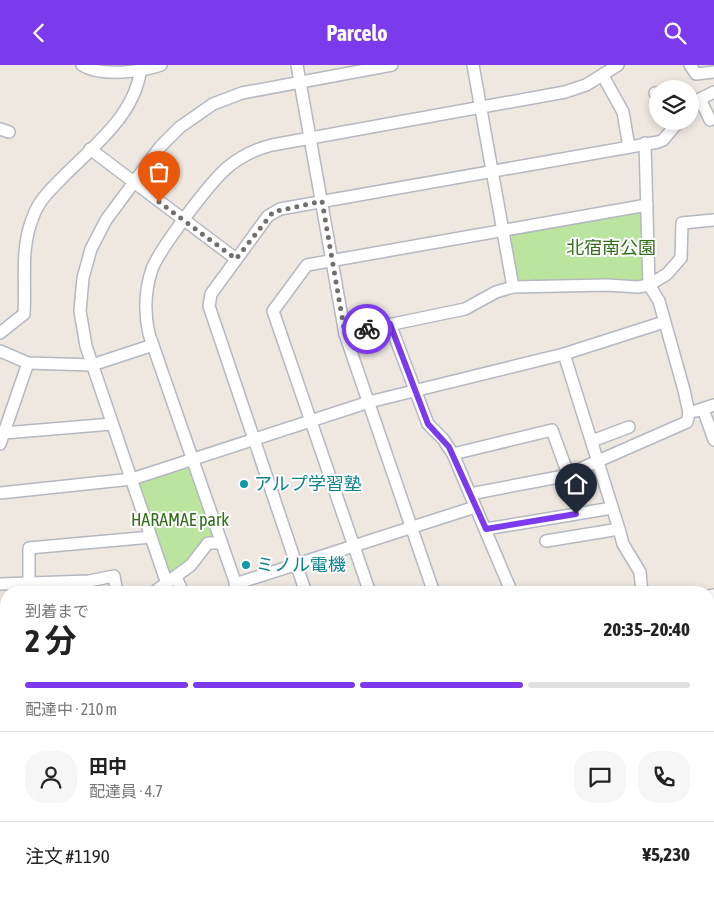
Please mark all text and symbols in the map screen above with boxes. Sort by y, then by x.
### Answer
icon: back [25,19,53,47]
icon: search [661,19,689,47]
text: Parcelo [326,20,388,46]
map controls [649,80,699,130]
button: layers [649,80,699,130]
pin [138,151,180,202]
icon: bag [145,158,173,186]
park label: 北宿南公園 [566,237,656,258]
courier [342,304,392,354]
icon: bike [353,315,381,343]
pin [555,463,597,514]
icon: home [562,470,590,498]
place label: アルプ学習塾 [254,473,362,494]
marker: アルプ学習塾 [238,478,250,490]
park label: HARAMAE park [131,509,229,530]
place label: ミノル電機 [256,554,346,575]
marker: ミノル電機 [240,559,252,571]
text: 到着まで [25,602,89,620]
text: 20:35–20:40 [603,618,690,640]
text: 2 分 [25,622,76,659]
text: 配達中 · 210 m [25,700,117,718]
button: person [25,751,77,803]
button: chat [574,751,626,803]
button: phone [638,751,690,803]
text: 田中 [89,755,127,777]
text: 配達員 · 4.7 [89,782,163,800]
text: ¥5,230 [642,843,690,865]
text: 注文 #1190 [25,845,110,867]

